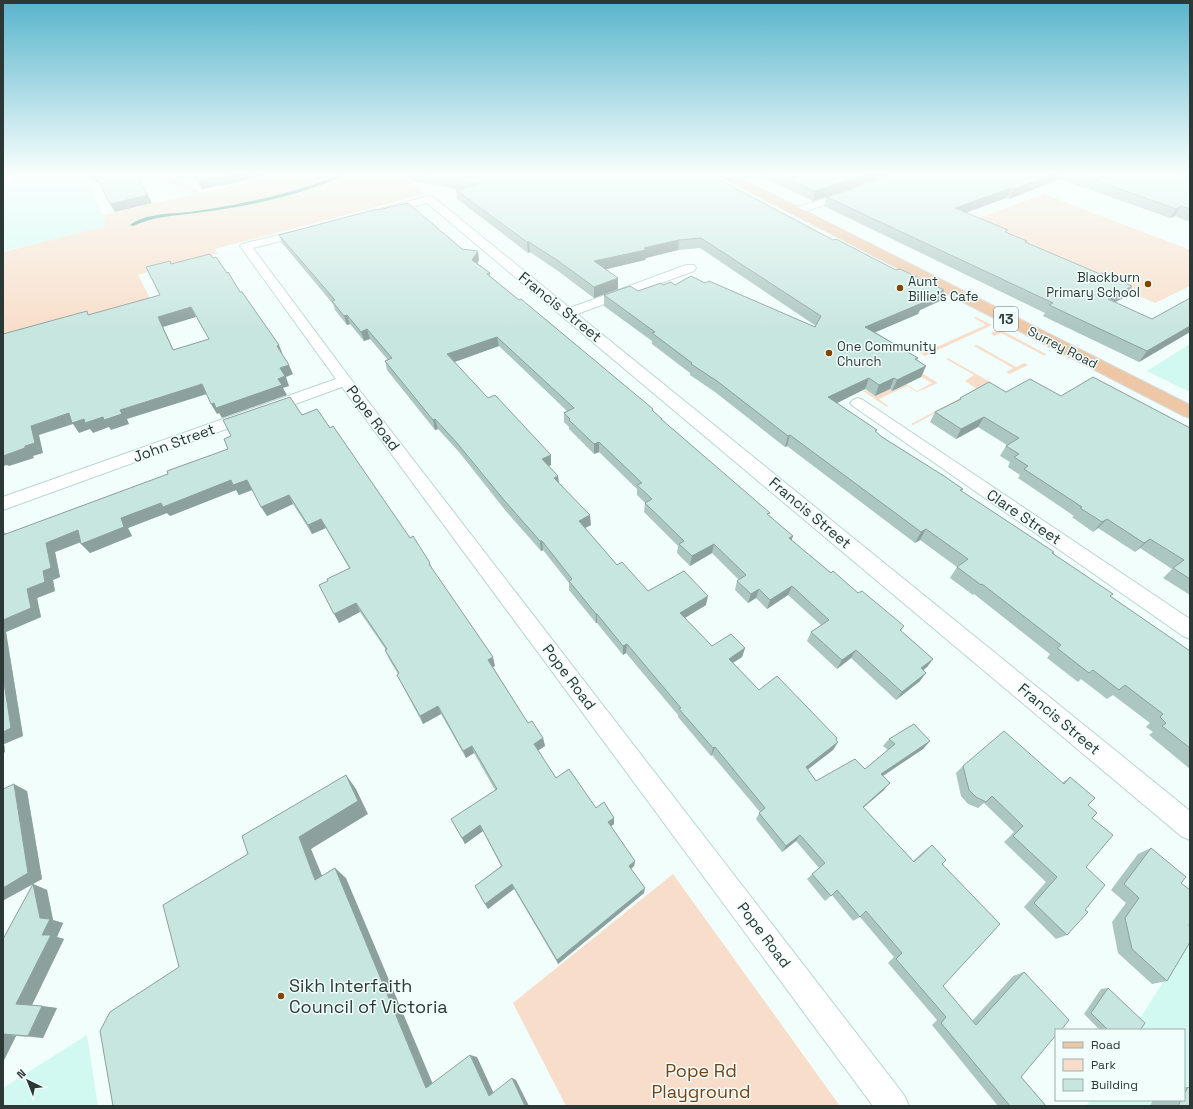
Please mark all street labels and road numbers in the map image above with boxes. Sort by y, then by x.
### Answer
street label: Francis Street [515,267,606,346]
road number: 13 [994,307,1018,331]
street label: Surrey Road [1025,323,1101,372]
street label: Pope Road [343,381,404,454]
street label: John Street [130,419,218,466]
street label: Francis Street [765,473,855,553]
street label: Clare Street [983,485,1065,549]
street label: Pope Road [539,640,600,713]
street label: Francis Street [1014,679,1104,759]
street label: Pope Road [734,898,795,971]

